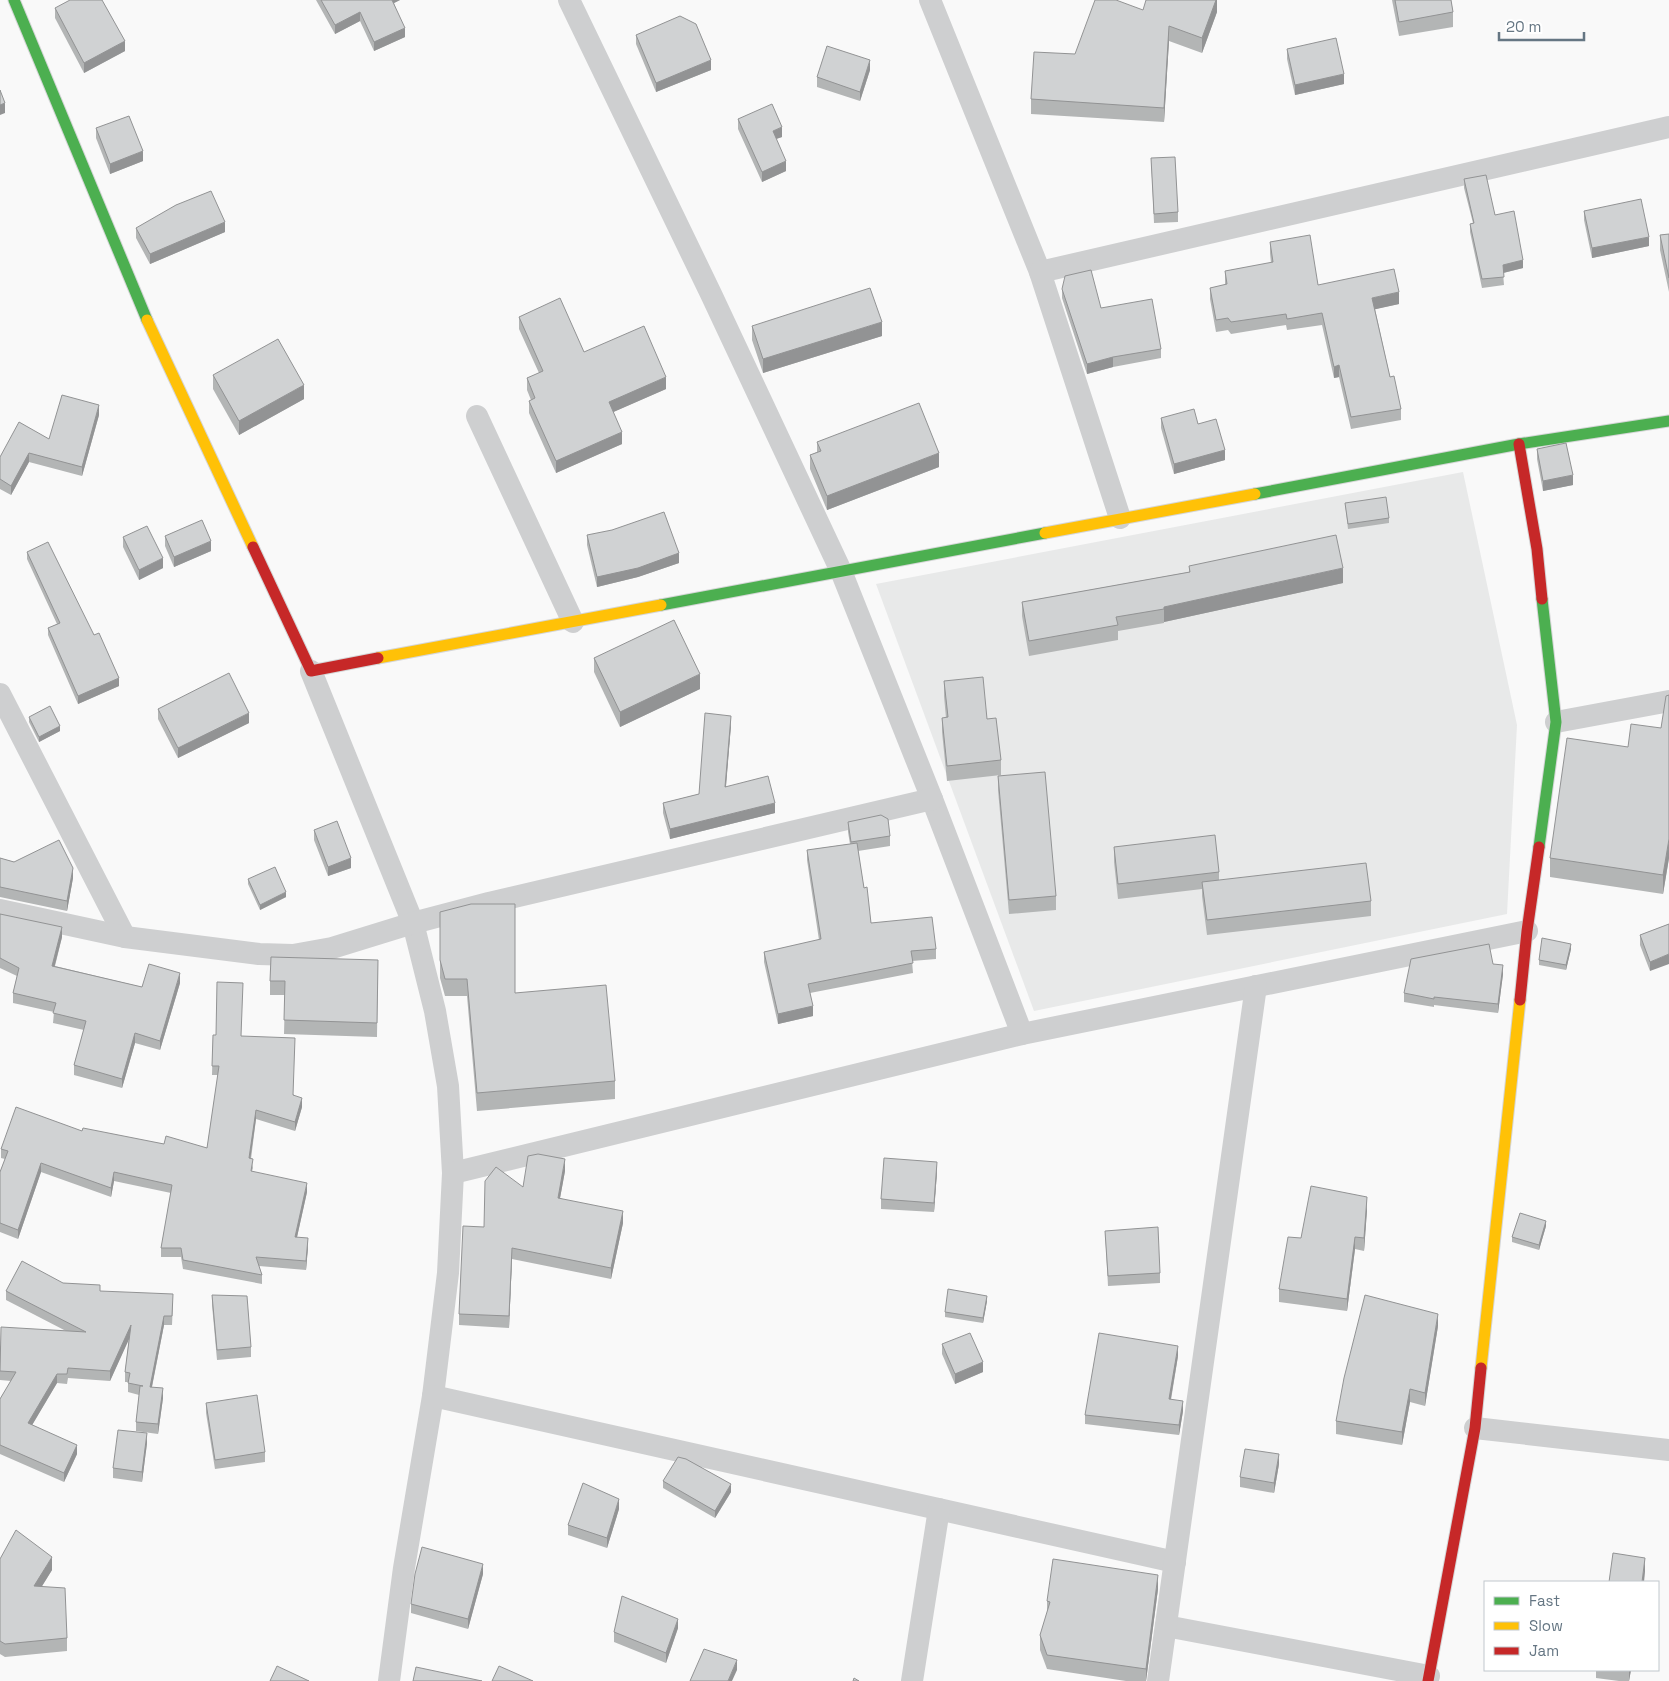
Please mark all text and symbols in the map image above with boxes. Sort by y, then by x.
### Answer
scale bar [1499,10,1584,42]
text: 20 m [1506,17,1541,36]
legend [1484,1581,1659,1671]
text: Fast [1529,1591,1560,1610]
text: Slow [1529,1616,1563,1635]
text: Jam [1529,1641,1559,1660]

